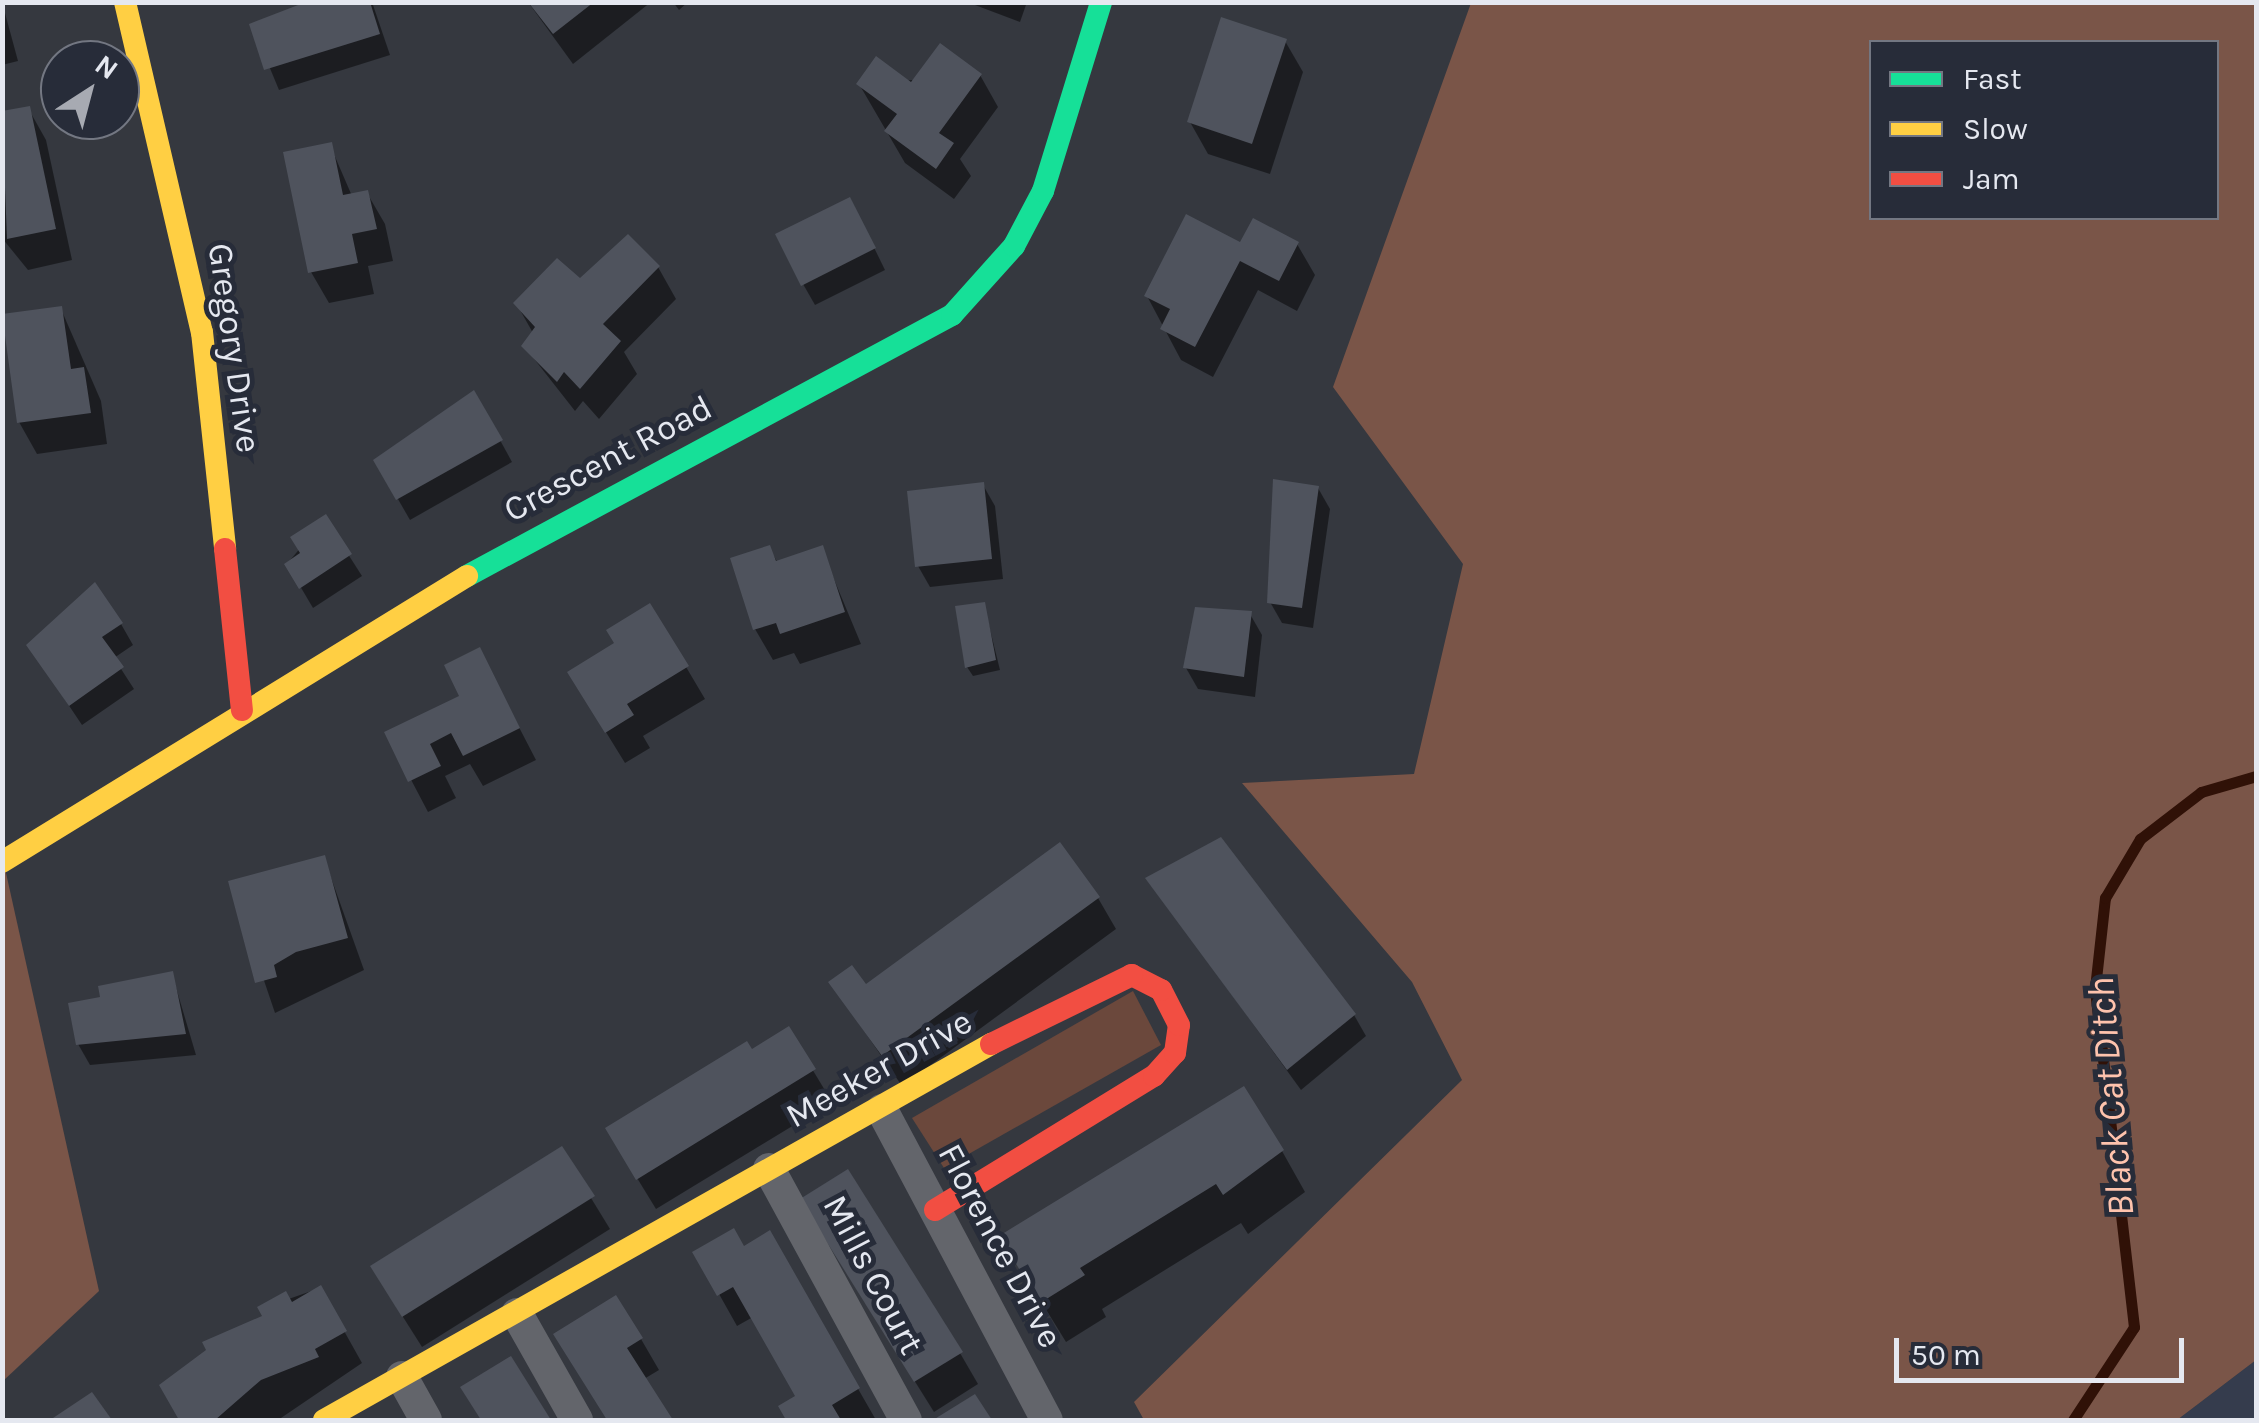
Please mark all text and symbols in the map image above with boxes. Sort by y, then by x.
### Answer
north arrow [40,40,140,140]
legend [1869,40,2219,220]
text: N [89,48,125,86]
text: Fast [1963,61,2022,97]
text: Slow [1963,111,2028,147]
text: Jam [1963,161,2020,197]
street label: Gregory Drive [199,241,269,455]
street label: Crescent Road [497,387,719,531]
water label: Black Cat Ditch [2078,975,2144,1219]
street label: Meeker Drive [779,1001,979,1137]
street label: Florence Drive [929,1137,1071,1355]
street label: Mills Court [814,1188,932,1362]
scale bar [1899,1318,2189,1380]
text: 50 m [1911,1337,1981,1373]

